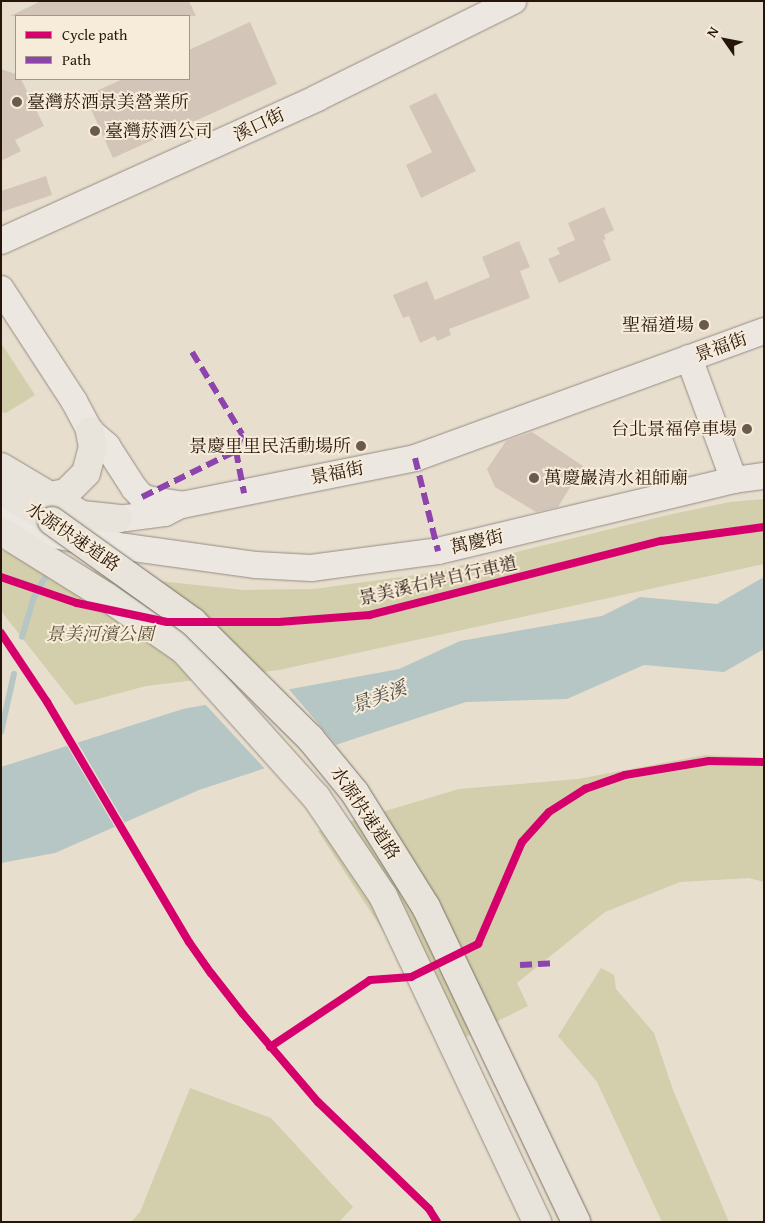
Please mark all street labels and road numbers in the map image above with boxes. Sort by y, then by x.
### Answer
street label: 溪口街 [230,104,288,146]
street label: 景福街 [692,328,750,366]
street label: 景福街 [308,457,366,489]
street label: 水源快速道路 [22,498,124,576]
street label: 萬慶街 [448,525,506,559]
street label: 景美溪右岸自行車道 [357,552,519,610]
street label: 水源快速道路 [326,762,404,864]

